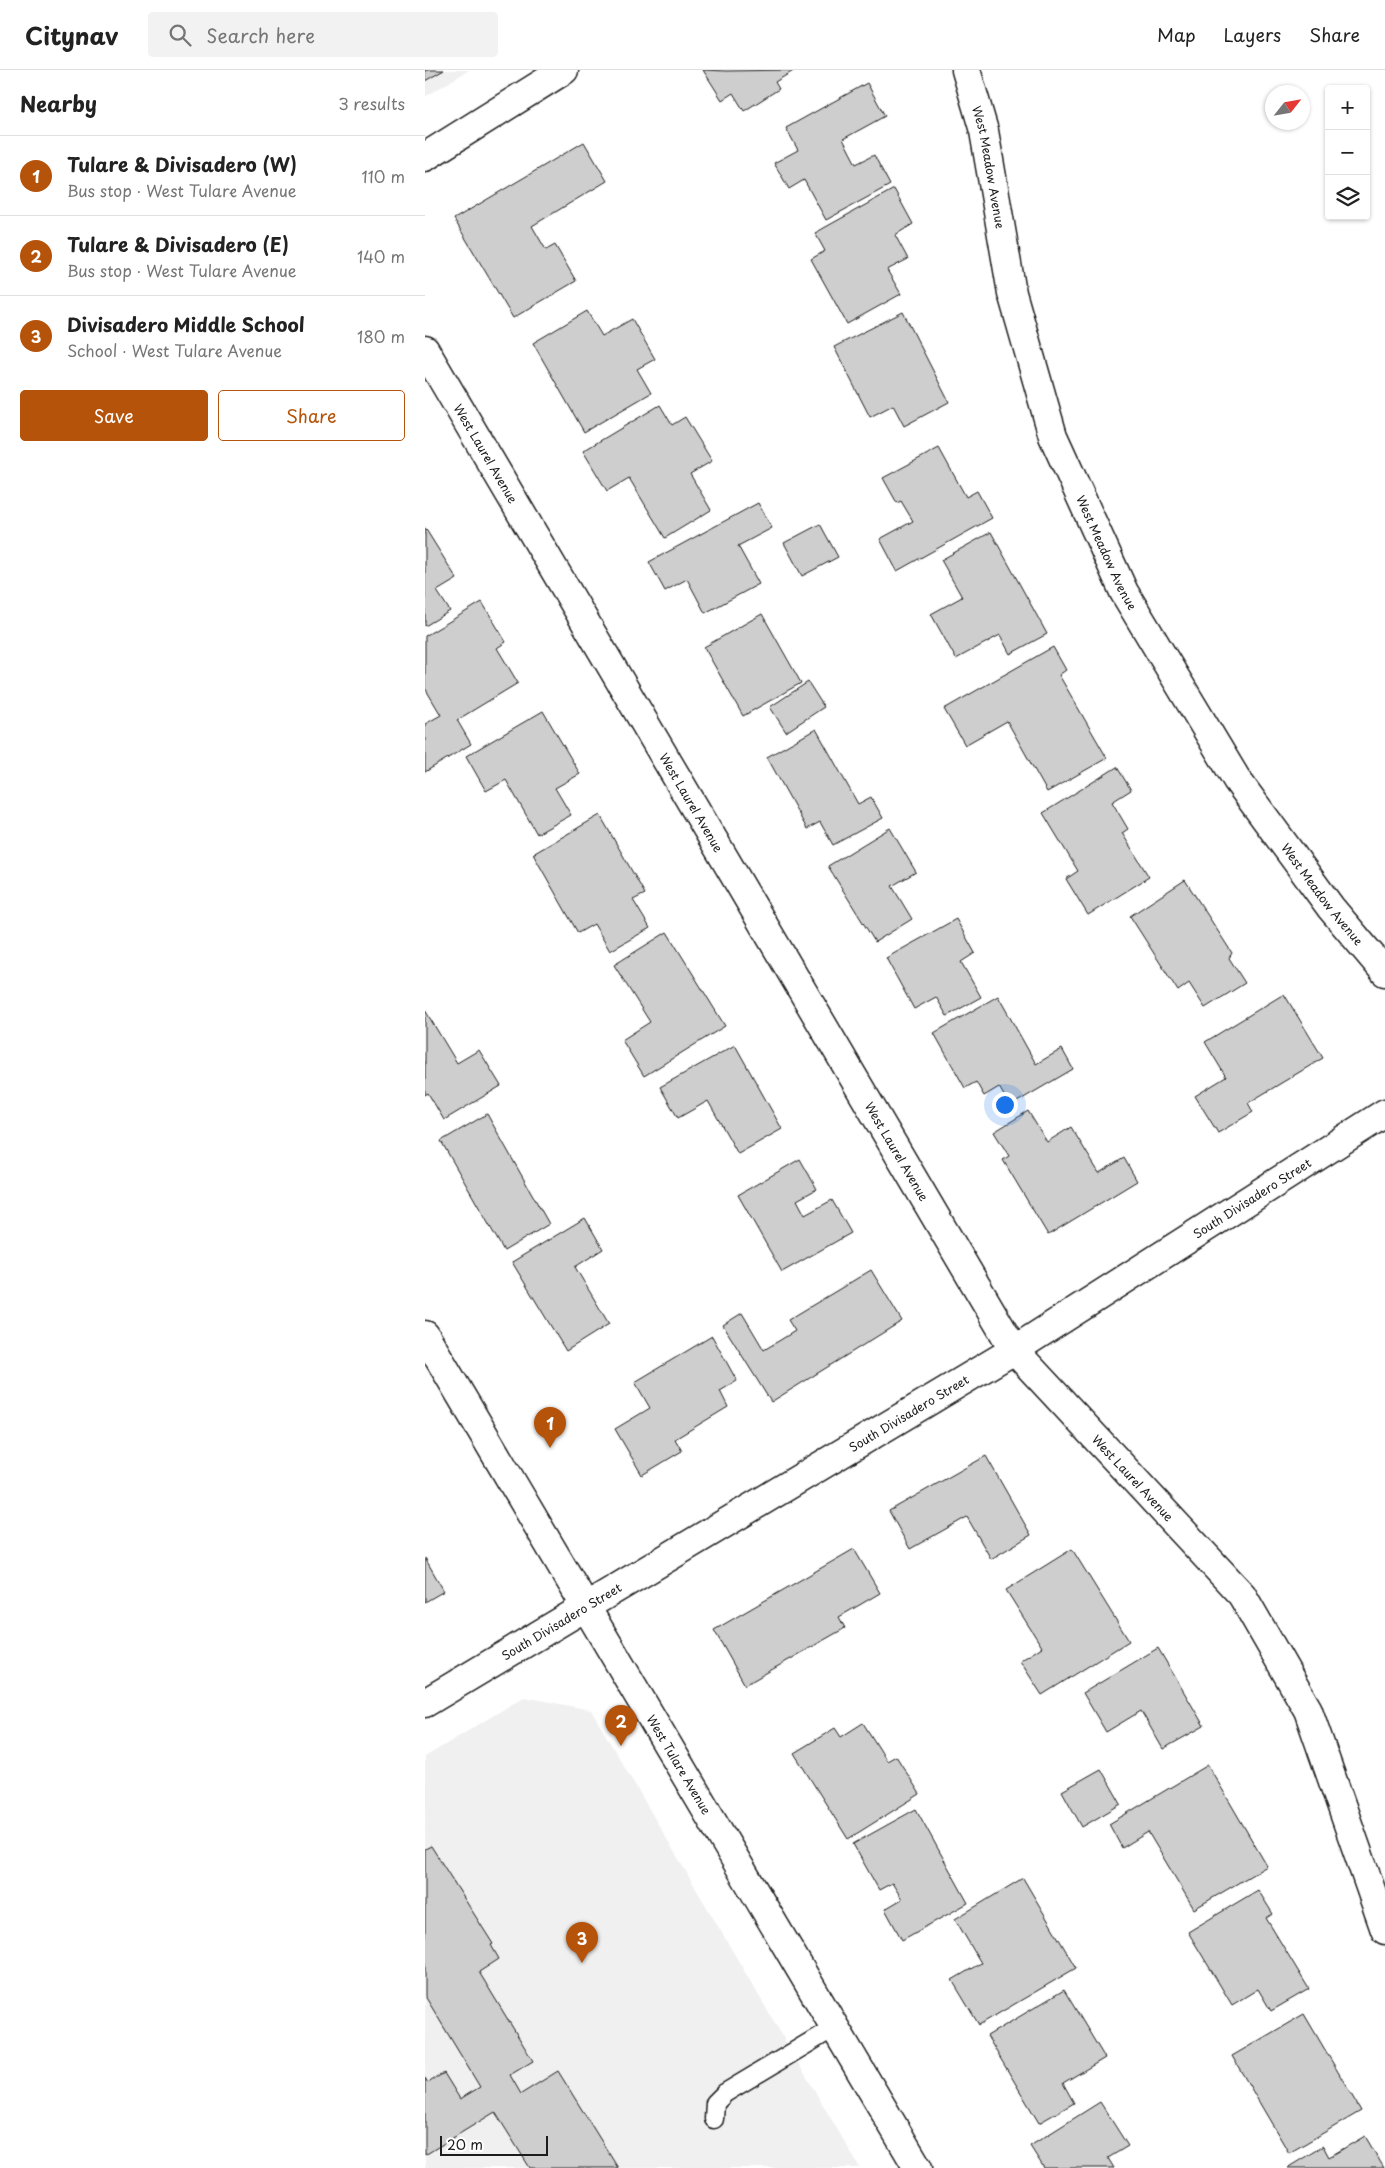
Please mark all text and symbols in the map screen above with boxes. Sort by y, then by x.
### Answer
search box [148,12,498,57]
text: Citynav [25,17,118,53]
icon: search [166,21,194,49]
text: Search here [206,21,315,49]
text: Map [1157,21,1196,48]
text: Layers [1224,21,1281,48]
text: Share [1309,21,1360,48]
north arrow [1265,85,1310,130]
map controls [1325,85,1370,220]
button: + [1325,85,1370,130]
text: Nearby [20,87,97,119]
text: 3 results [338,91,405,115]
street label: West Meadow Avenue [968,104,1010,230]
button: − [1325,130,1370,175]
text: Tulare & Divisadero (W) [67,150,297,178]
text: 1 [32,164,40,188]
text: 110 m [362,164,405,188]
button: layers [1325,175,1370,220]
text: Bus stop · West Tulare Avenue [67,178,296,202]
text: Tulare & Divisadero (E) [67,230,289,258]
text: 2 [30,244,42,268]
text: 140 m [357,244,405,268]
text: Bus stop · West Tulare Avenue [67,258,296,282]
text: Divisadero Middle School [67,310,305,338]
text: 3 [31,324,41,348]
text: 180 m [357,324,405,348]
text: School · West Tulare Avenue [67,338,282,362]
button: Save [20,390,208,441]
button: Share [218,390,405,441]
street label: West Laurel Avenue [450,400,522,507]
street label: West Meadow Avenue [1072,492,1142,613]
street label: West Laurel Avenue [655,749,728,856]
street label: West Meadow Avenue [1277,839,1368,949]
your location [992,1092,1018,1118]
street label: West Laurel Avenue [861,1098,933,1205]
street label: South Divisadero Street [1189,1154,1315,1242]
street label: South Divisadero Street [845,1370,972,1456]
pin: 1 [534,1407,566,1448]
street label: West Laurel Avenue [1088,1430,1178,1525]
street label: South Divisadero Street [498,1578,625,1664]
pin: 2 [605,1705,637,1746]
street label: West Tulare Avenue [643,1711,716,1818]
pin: 3 [566,1922,598,1963]
scale bar [440,2133,547,2156]
text: 20 m [447,2134,483,2155]

